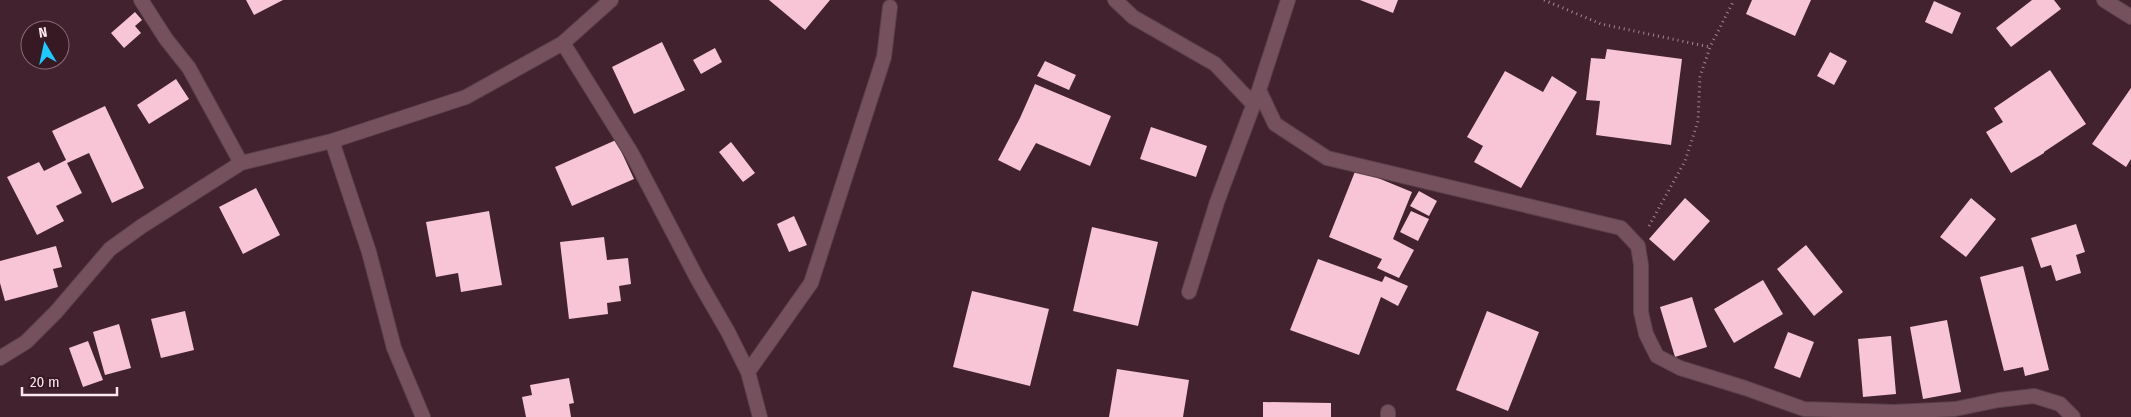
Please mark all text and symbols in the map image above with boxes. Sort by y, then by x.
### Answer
north arrow [20,20,70,70]
text: N [38,24,49,42]
scale bar [22,364,118,396]
text: 20 m [30,373,60,391]

